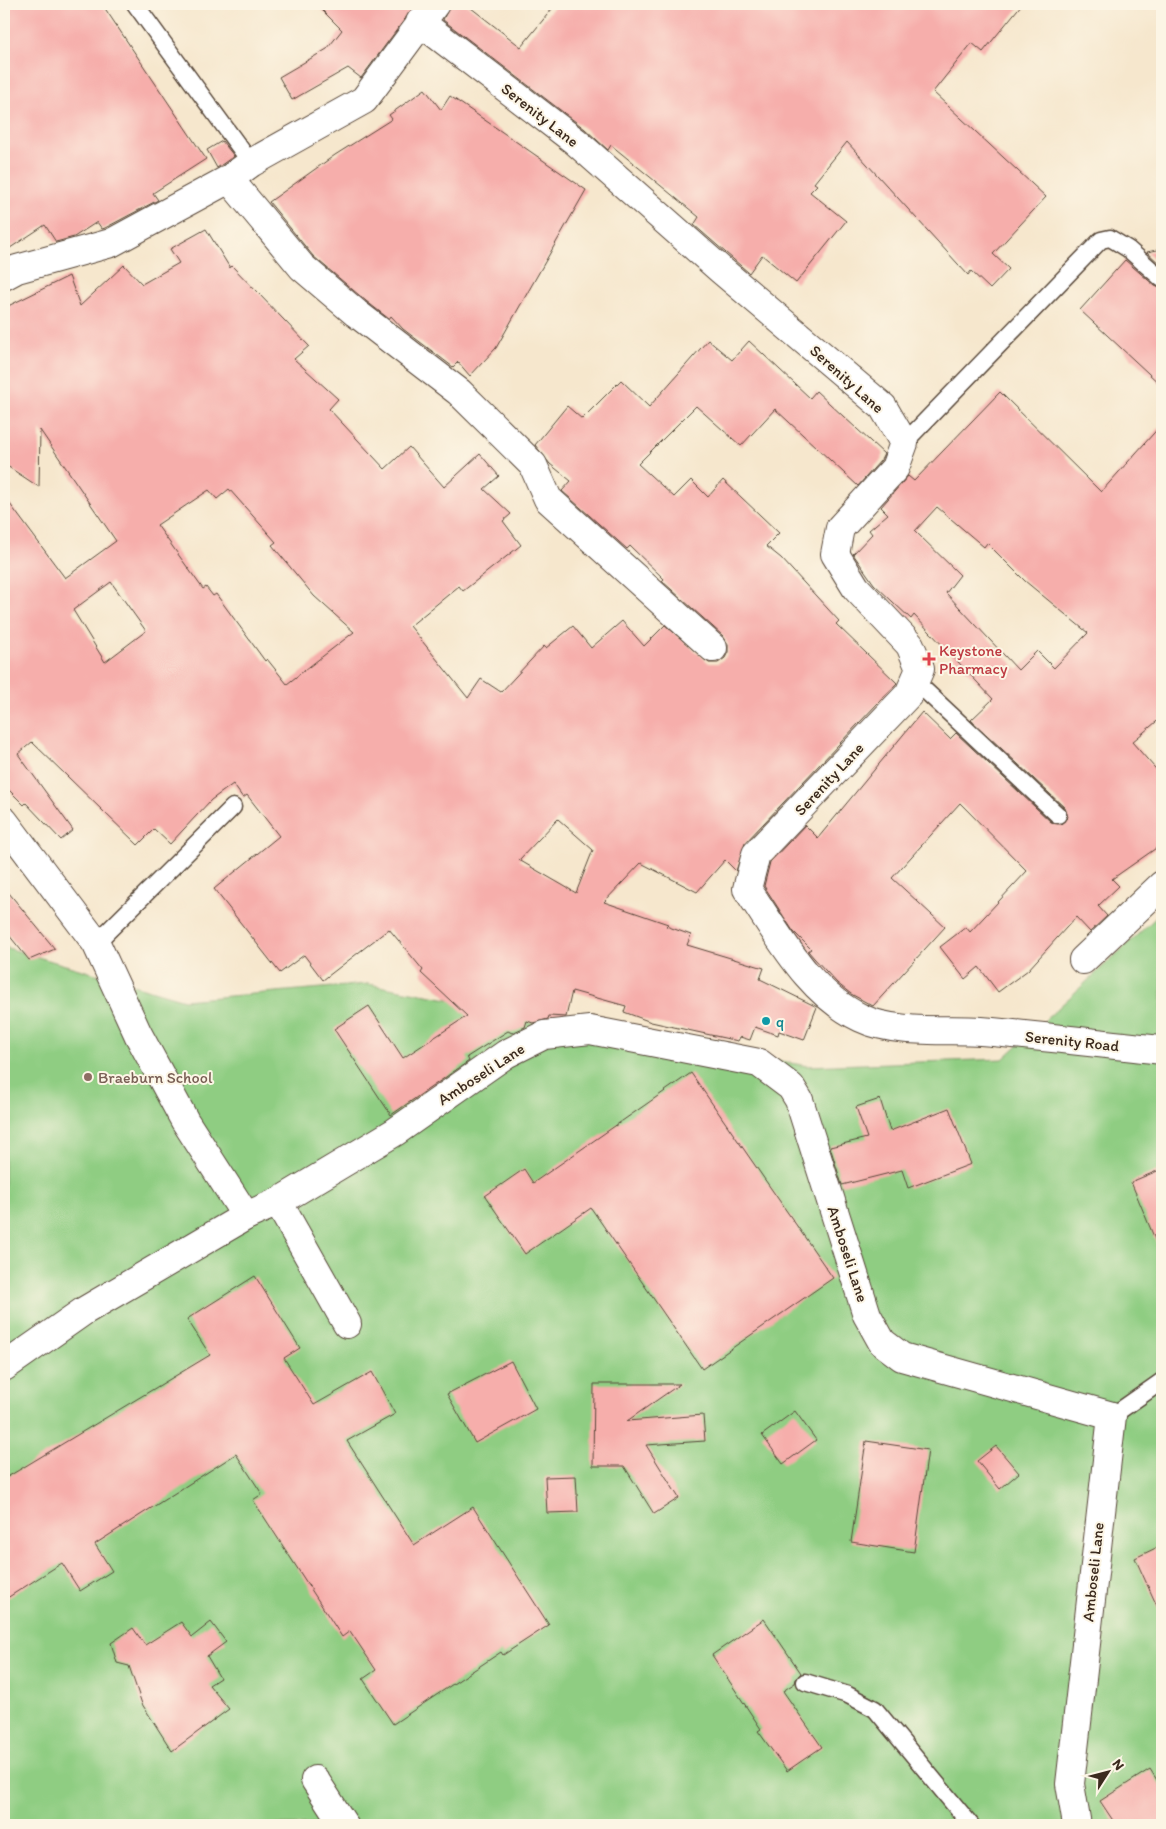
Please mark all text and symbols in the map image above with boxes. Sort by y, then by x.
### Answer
street label: Serenity Lane [498,79,582,151]
street label: Serenity Lane [806,341,888,417]
place label: Keystone Pharmacy [939,641,1008,678]
marker: Keystone Pharmacy [923,653,935,665]
street label: Serenity Lane [790,739,868,819]
place label: q [776,1012,784,1031]
marker: q [760,1015,772,1027]
street label: Serenity Road [1024,1027,1120,1055]
street label: Amboseli Lane [434,1039,528,1109]
place label: Braeburn School [98,1068,213,1087]
marker: Braeburn School [82,1071,94,1083]
street label: Amboseli Lane [824,1204,872,1304]
street label: Amboseli Lane [1078,1521,1108,1623]
north arrow [1084,1746,1134,1796]
text: N [1108,1756,1128,1773]

